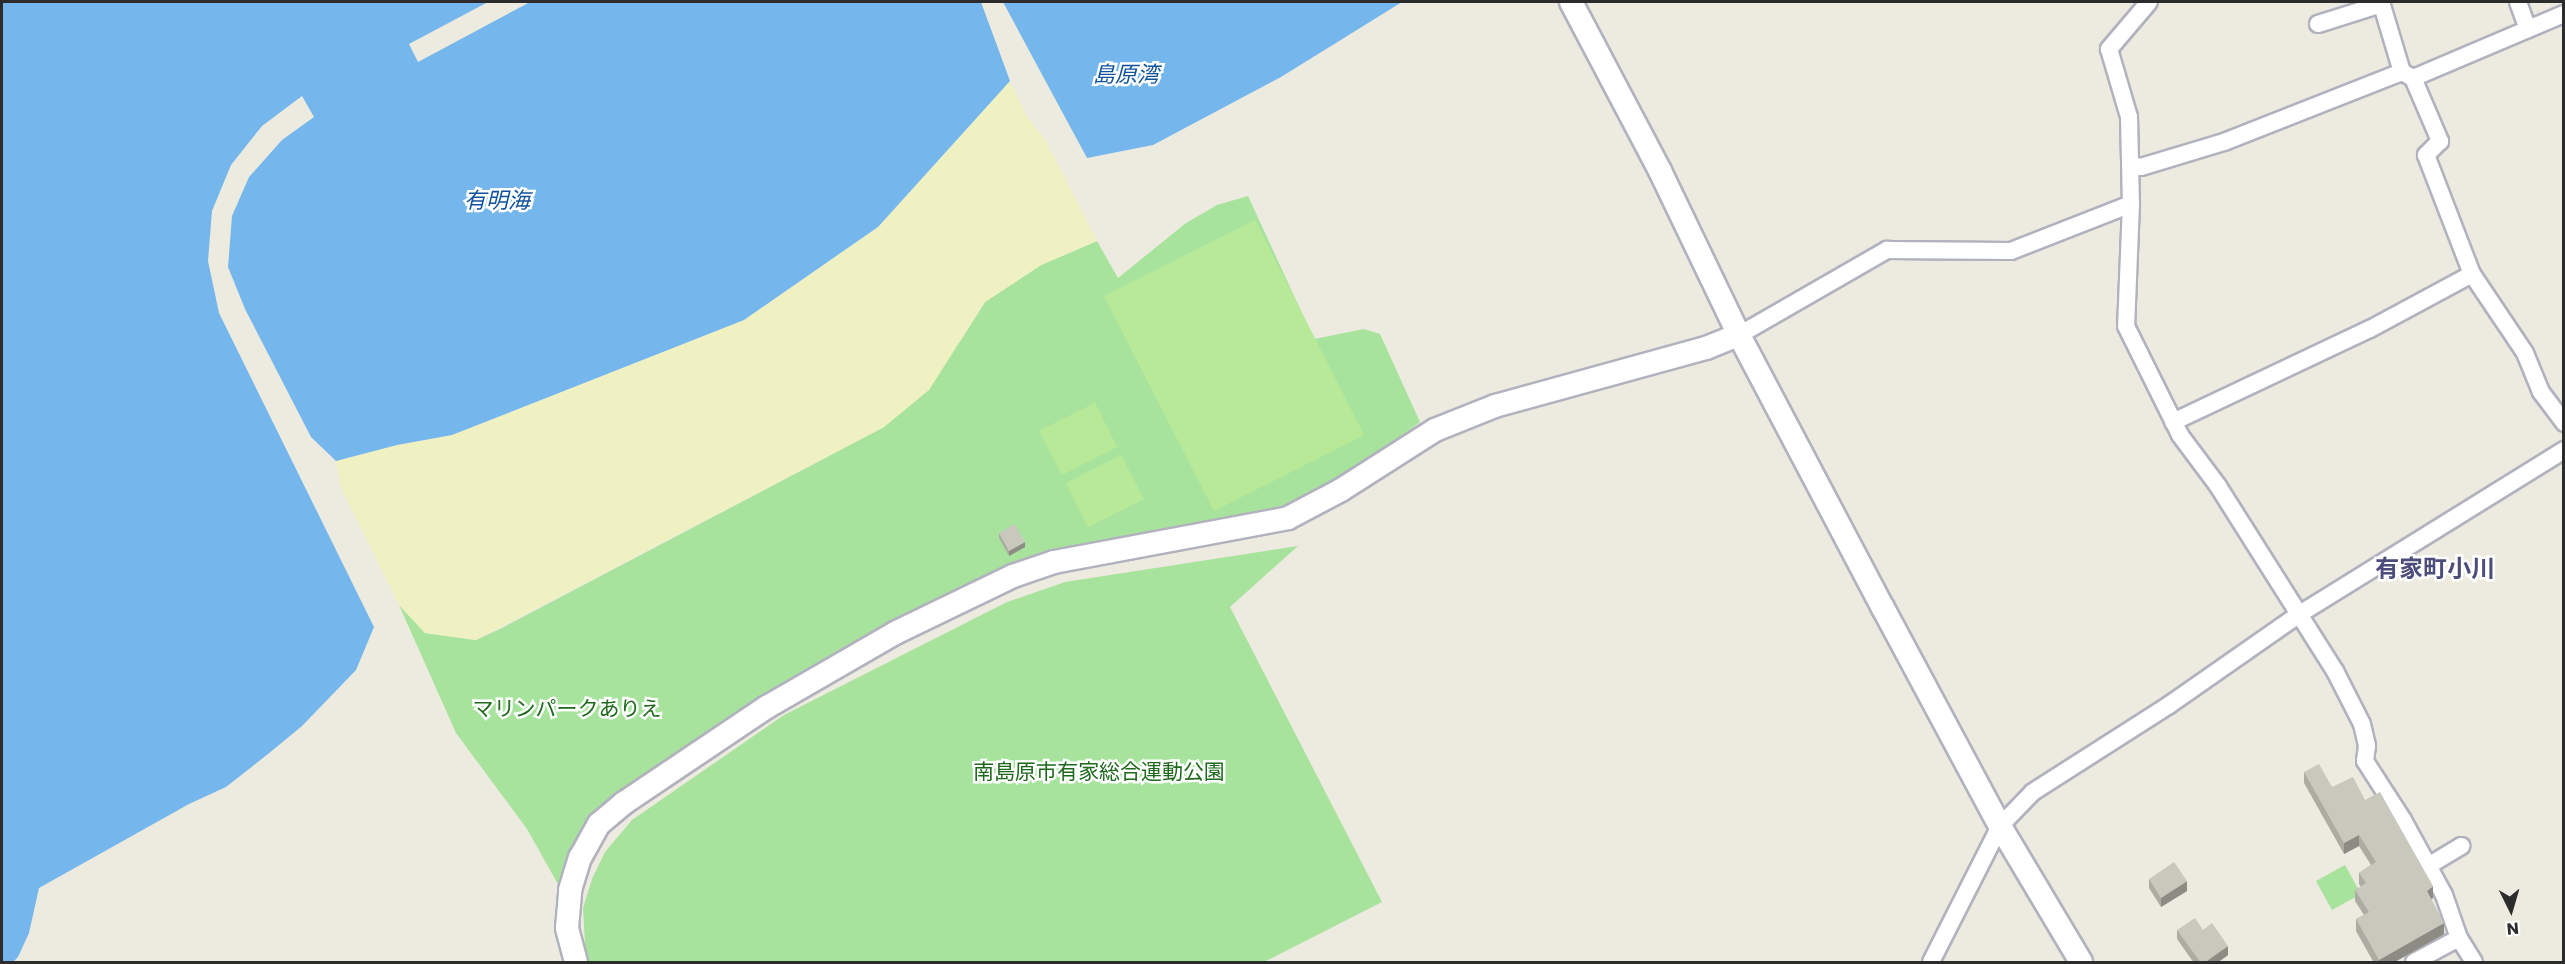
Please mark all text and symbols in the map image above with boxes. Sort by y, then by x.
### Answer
water label: 島原湾 [1093,62,1159,88]
water label: 有明海 [464,188,530,214]
district label: 有家町小川 [2375,555,2495,583]
park label: マリンパークありえ [473,696,661,722]
park label: 南島原市有家総合運動公園 [973,759,1225,785]
north arrow [2481,880,2541,940]
text: N [2506,916,2520,940]

